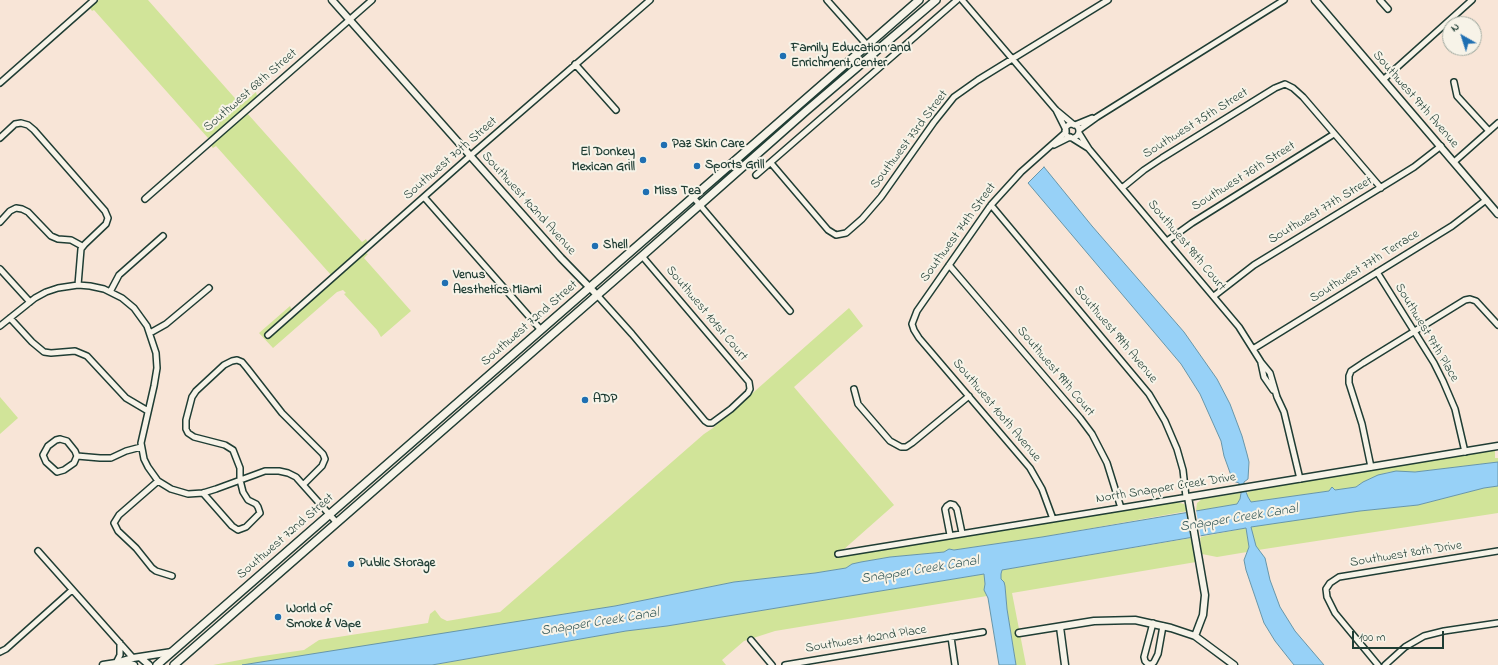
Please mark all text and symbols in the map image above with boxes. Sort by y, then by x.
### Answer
north arrow [1442,16,1482,56]
text: N [1447,19,1463,36]
place label: Family Education and Enrichment Center [791,41,911,72]
street label: Southwest 68th Street [201,46,301,136]
street label: Southwest 97th Avenue [1369,48,1461,152]
marker: Family Education and Enrichment Center [778,51,788,61]
street label: Southwest 75th Street [1141,85,1251,163]
street label: Southwest 73rd Street [868,88,952,192]
street label: Southwest 70th Street [401,114,501,204]
place label: Paz Skin Care [672,137,745,153]
street label: Southwest 76th Street [1189,139,1299,215]
marker: Paz Skin Care [659,140,669,150]
place label: El Donkey Mexican Grill [572,145,635,176]
street label: Southwest 102nd Avenue [477,149,579,259]
marker: El Donkey Mexican Grill [638,155,648,165]
place label: Sports Grill [705,158,764,174]
marker: Sports Grill [692,161,702,171]
street label: Southwest 77th Street [1266,174,1376,248]
street label: Southwest 74th Street [918,180,1000,286]
place label: Miss Tea [654,184,701,200]
marker: Miss Tea [641,187,651,197]
street label: Southwest 98th Court [1143,197,1229,295]
street label: Southwest 77th Terrace [1307,227,1423,307]
place label: Shell [603,238,628,254]
marker: Shell [590,241,600,251]
street label: Southwest 101st Court [662,263,750,365]
place label: Venus Aesthetics Miami [453,268,542,299]
marker: Venus Aesthetics Miami [440,278,450,288]
street label: Southwest 72nd Street [478,278,582,370]
street label: Southwest 97th Place [1390,281,1462,385]
street label: Southwest 99th Avenue [1070,283,1160,387]
street label: Southwest 99th Court [1013,324,1097,420]
street label: Southwest 100th Avenue [948,356,1044,466]
place label: ADP [593,392,617,408]
marker: ADP [580,395,590,405]
street label: North Snapper Creek Drive [1095,470,1237,508]
street label: Southwest 72nd Street [234,491,338,583]
water label: Snapper Creek Canal [1179,501,1299,537]
street label: Southwest 80th Drive [1349,538,1463,572]
water label: Snapper Creek Canal [860,553,980,589]
place label: Public Storage [359,556,435,572]
marker: Public Storage [346,559,356,569]
place label: World of Smoke & Vape [286,602,361,633]
water label: Snapper Creek Canal [540,605,660,641]
marker: World of Smoke & Vape [273,612,283,622]
street label: Southwest 102nd Place [804,623,928,657]
scale bar [1354,623,1446,649]
text: 100 m [1359,629,1386,647]

